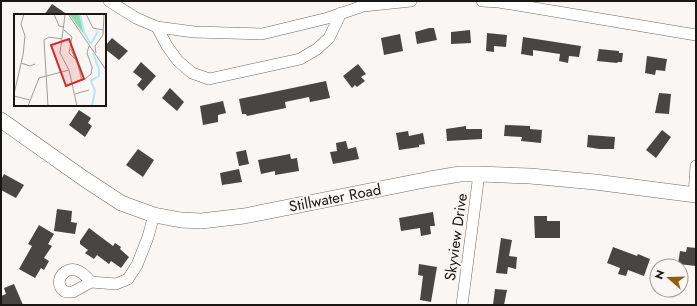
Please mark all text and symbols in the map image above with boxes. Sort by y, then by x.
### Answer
inset map [14,14,106,106]
street label: Stillwater Road [287,178,383,218]
street label: Skyview Drive [439,192,473,282]
north arrow [649,258,689,298]
text: N [651,268,669,281]

